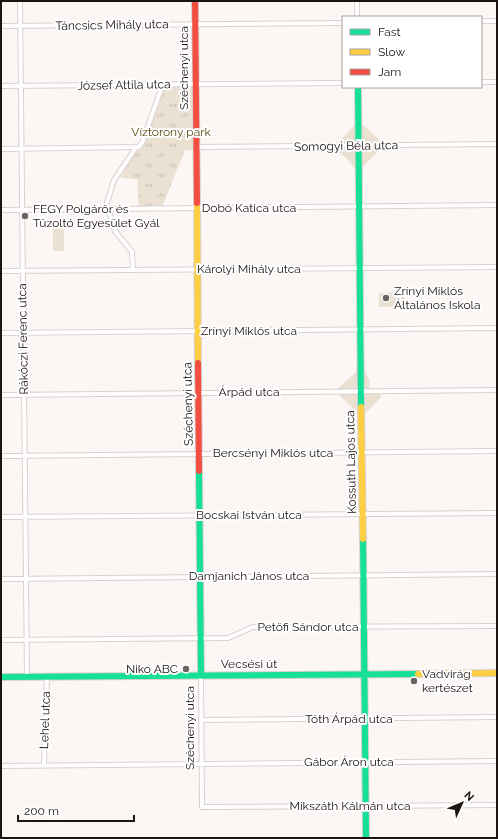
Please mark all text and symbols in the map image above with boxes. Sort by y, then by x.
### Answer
legend [342,16,482,88]
street label: Táncsics Mihály utca [55,17,169,33]
text: Fast [378,25,401,39]
street label: Széchenyi utca [177,26,191,110]
text: Slow [378,45,405,59]
text: Jam [378,65,401,79]
street label: József Attila utca [77,77,171,93]
park label: Víztorony park [131,125,211,139]
street label: Somogyi Béla utca [294,138,398,154]
street label: Dobó Katica utca [202,201,296,215]
place label: FEGY Polgárőr és Tűzoltó Egyesület Gyál [33,202,160,230]
marker: FEGY Polgárőr és Tűzoltó Egyesület Gyál [20,211,30,221]
street label: Károlyi Mihály utca [197,262,301,276]
street label: Rákóczi Ferenc utca [15,283,31,395]
place label: Zrínyi Miklós Általános Iskola [394,284,480,312]
marker: Zrínyi Miklós Általános Iskola [381,293,391,303]
street label: Zrínyi Miklós utca [201,324,297,338]
street label: Széchenyi utca [180,362,196,446]
street label: Árpád utca [219,385,279,399]
street label: Kossuth Lajos utca [343,410,359,514]
street label: Bercsényi Miklós utca [213,446,333,460]
street label: Bocskai István utca [196,508,302,522]
street label: Damjanich János utca [189,569,309,583]
street label: Petőfi Sándor utca [258,620,358,634]
street label: Vecsési út [221,657,277,671]
place label: Niko ABC [126,662,178,676]
marker: Niko ABC [181,664,191,674]
place label: Vadvirág kertészet [422,667,473,695]
marker: Vadvirág kertészet [409,676,419,686]
street label: Széchenyi utca [183,686,197,770]
street label: Lehel utca [37,691,53,749]
street label: Tóth Árpád utca [305,712,393,726]
street label: Gábor Áron utca [304,755,394,769]
north arrow [442,783,482,823]
text: N [461,789,476,804]
scale bar [18,797,134,823]
street label: Mikszáth Kálmán utca [289,799,411,813]
text: 200 m [24,804,59,818]

